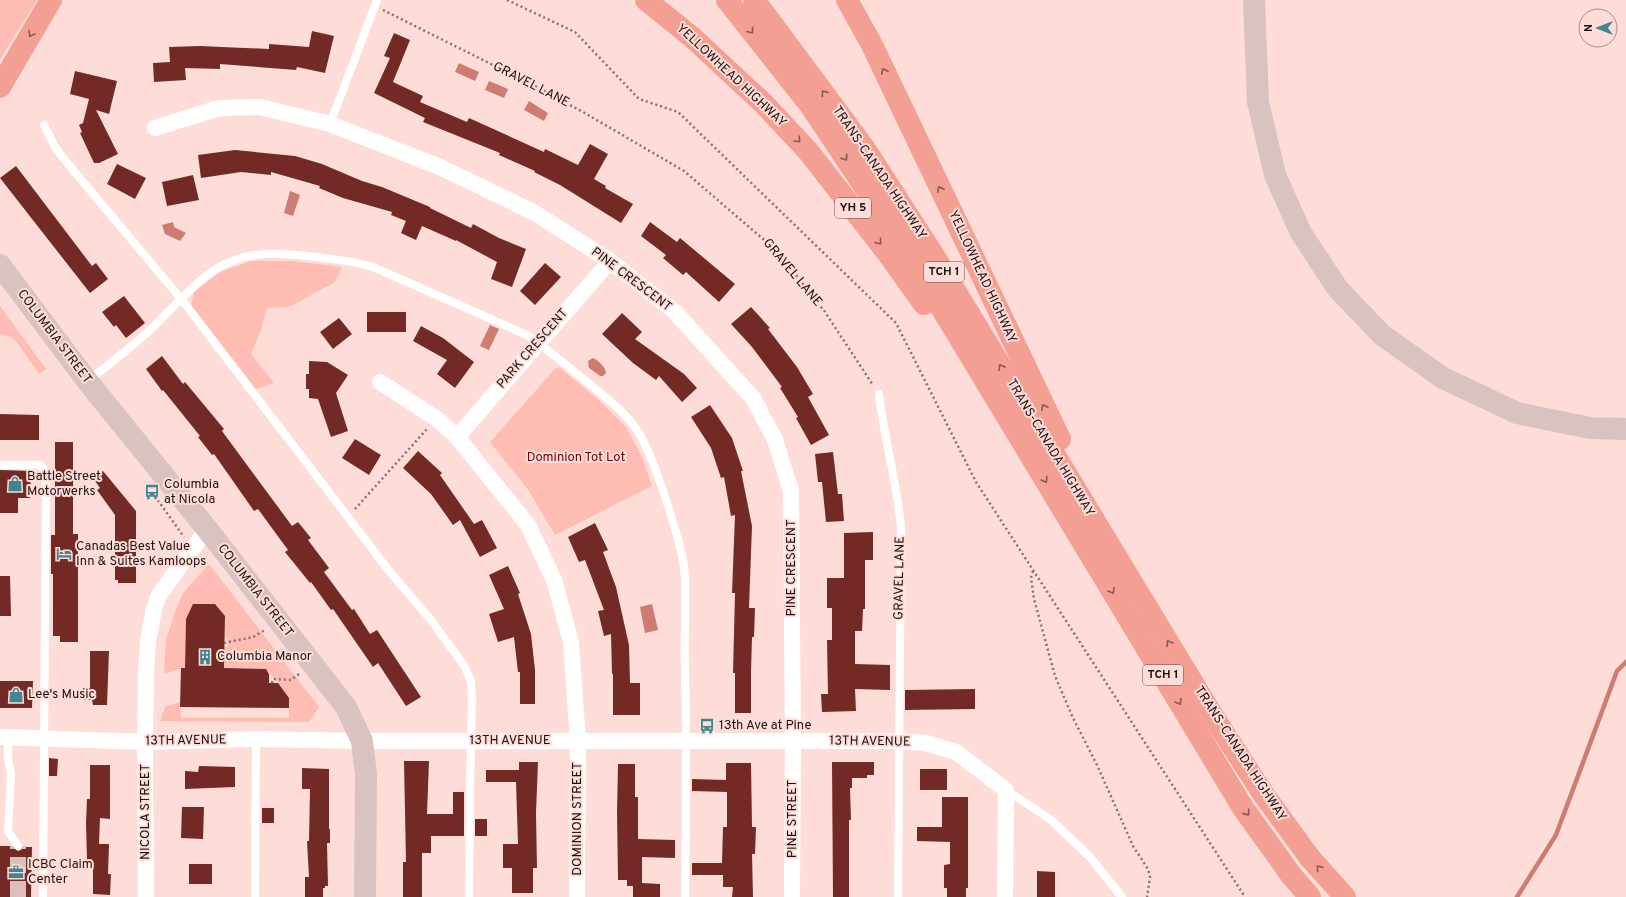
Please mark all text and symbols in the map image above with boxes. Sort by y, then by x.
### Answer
north arrow [1578,8,1618,48]
street label: YELLOWHEAD HIGHWAY [673,21,789,131]
text: N [1582,24,1596,32]
one-way arrow [746,26,753,33]
one-way arrow [28,30,35,37]
street label: GRAVEL LANE [490,59,572,111]
one-way arrow [881,68,889,75]
one-way arrow [822,91,829,98]
street label: TRANS-CANADA HIGHWAY [828,103,930,243]
one-way arrow [793,135,801,143]
one-way arrow [840,154,848,161]
one-way arrow [937,185,945,193]
road number: YH 5 [835,198,871,218]
street label: YELLOWHEAD HIGHWAY [944,208,1020,346]
street label: GRAVEL LANE [759,236,825,310]
one-way arrow [874,237,881,244]
street label: PINE CRESCENT [587,244,675,316]
road number: TCH 1 [924,262,964,282]
street label: COLUMBIA STREET [13,287,95,387]
street label: PARK CRESCENT [494,306,572,392]
one-way arrow [999,364,1006,371]
street label: TRANS-CANADA HIGHWAY [1003,376,1097,520]
one-way arrow [1041,404,1049,411]
park label: Dominion Tot Lot [527,450,625,466]
place label: Battle Street Motorwerks [27,469,101,500]
shop icon: Battle Street Motorwerks [6,475,24,493]
one-way arrow [1041,476,1048,483]
place label: Columbia at Nicola [164,477,219,508]
bus stop icon: Columbia at Nicola [143,483,161,501]
street label: PINE CRESCENT [784,520,800,616]
street label: GRAVEL LANE [891,536,909,620]
place label: Canadas Best Value Inn & Suites Kamloops [76,539,206,570]
street label: COLUMBIA STREET [214,541,296,641]
hotel icon: Canadas Best Value Inn & Suites Kamloops [55,545,73,563]
one-way arrow [1108,587,1115,594]
one-way arrow [1166,640,1174,647]
building icon: Columbia Manor [196,648,214,666]
place label: Columbia Manor [217,649,312,665]
road number: TCH 1 [1143,665,1183,685]
street label: TRANS-CANADA HIGHWAY [1190,684,1290,824]
shop icon: Lee's Music [7,686,25,704]
place label: Lee's Music [28,687,95,703]
one-way arrow [1175,698,1182,705]
bus stop icon: 13th Ave at Pine [698,717,716,735]
place label: 13th Ave at Pine [719,718,811,734]
street label: 13TH AVENUE [145,732,227,750]
street label: 13TH AVENUE [469,733,551,749]
street label: 13TH AVENUE [829,733,911,751]
street label: DOMINION STREET [570,762,586,876]
street label: NICOLA STREET [138,764,154,860]
street label: PINE STREET [785,780,801,858]
one-way arrow [1242,809,1249,816]
place label: ICBC Claim Center [28,857,93,888]
office icon: ICBC Claim Center [7,863,25,881]
one-way arrow [1316,865,1323,872]

